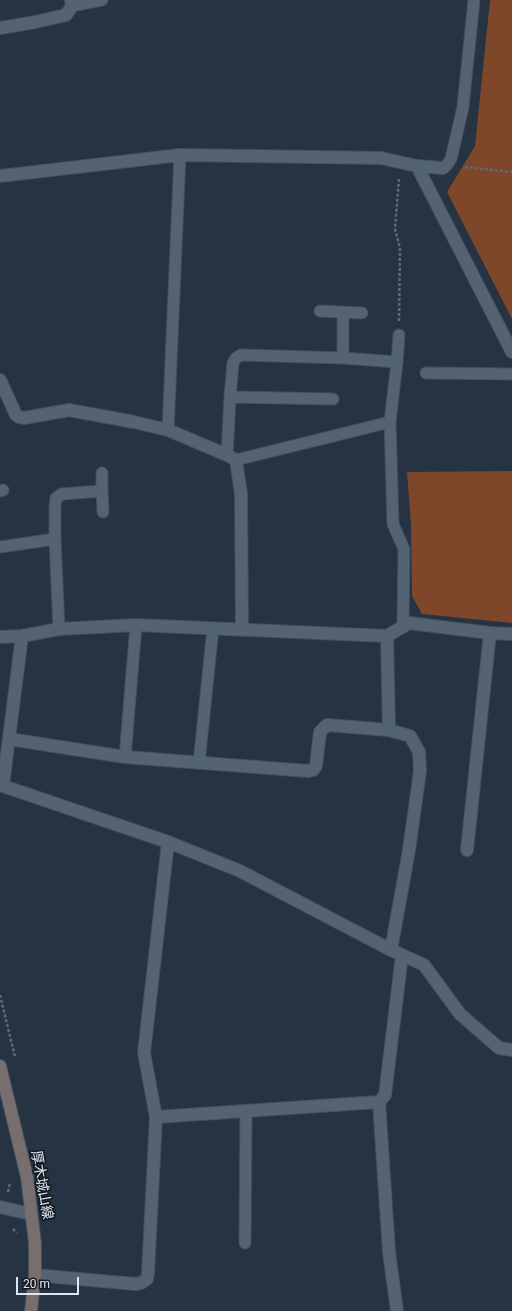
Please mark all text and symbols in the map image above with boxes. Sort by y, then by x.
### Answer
street label: 厚木城山線 [27,1149,55,1221]
scale bar [18,1269,81,1295]
text: 20 m [23,1277,50,1291]

